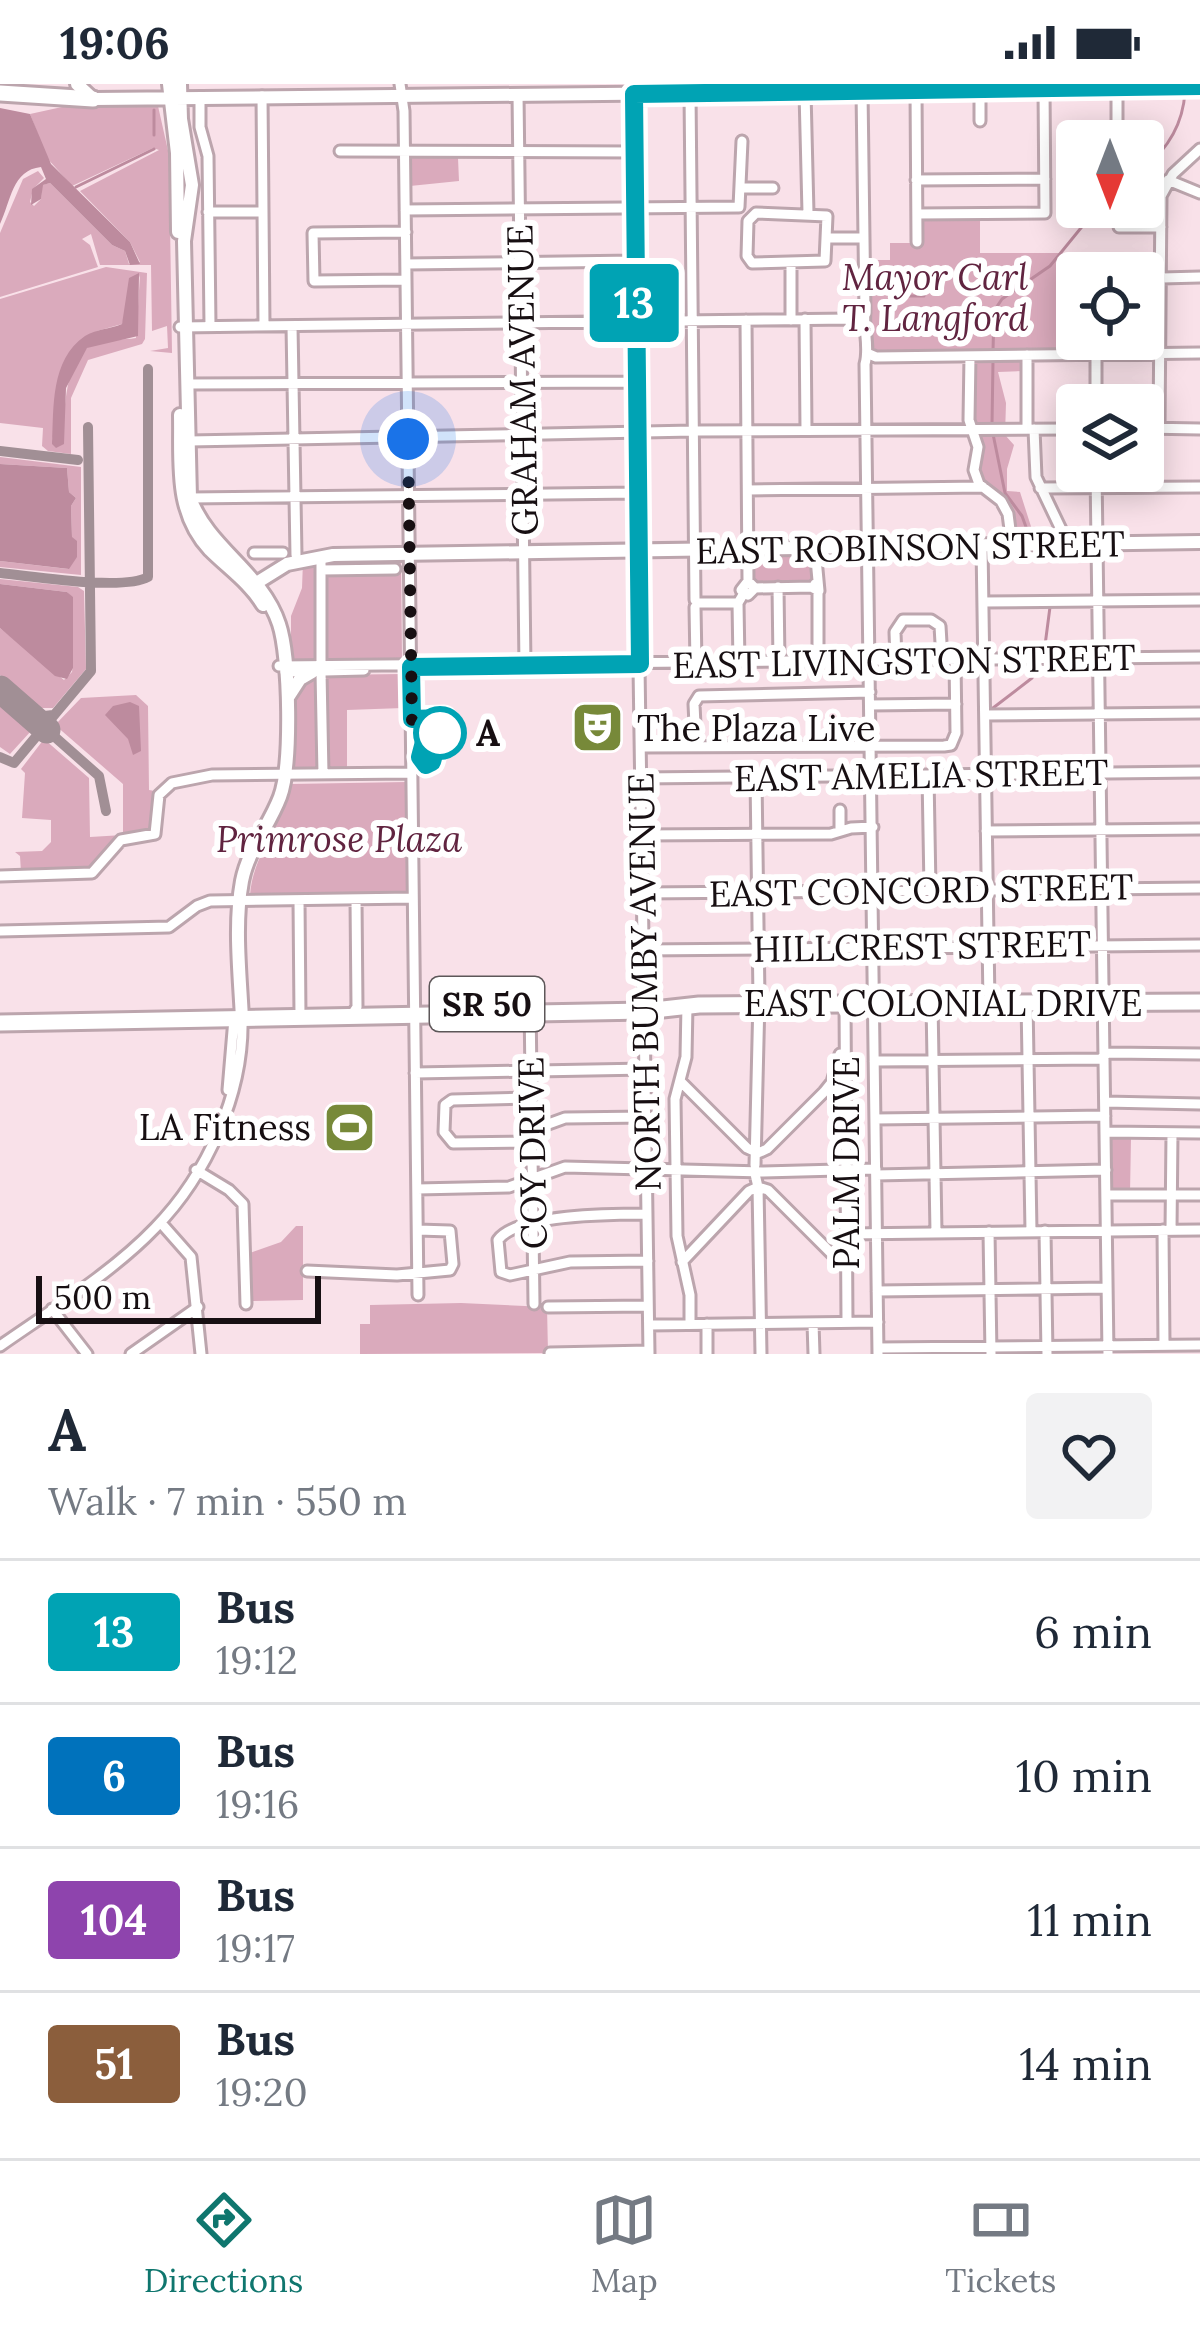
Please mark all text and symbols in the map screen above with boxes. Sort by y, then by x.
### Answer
text: 19:06 [60,14,170,71]
north arrow [1056,120,1164,228]
map controls [1056,120,1164,492]
street label: GRAHAM AVENUE [496,224,548,536]
button: locate [1056,252,1164,360]
park label: Mayor Carl T. Langford [842,254,1028,341]
line badge: 13 [580,264,688,342]
text: 13 [614,276,654,330]
button: layers [1056,384,1164,492]
your location [378,409,438,469]
street label: EAST ROBINSON STREET [695,520,1125,574]
street label: EAST LIVINGSTON STREET [672,634,1136,688]
theatre icon: The Plaza Live [570,700,626,756]
place label: The Plaza Live [637,705,875,751]
marker: A [415,708,465,758]
place label: A [476,710,500,756]
street label: EAST AMELIA STREET [733,749,1109,801]
street label: NORTH BUMBY AVENUE [617,772,671,1192]
park label: Primrose Plaza [216,816,462,862]
street label: EAST CONCORD STREET [708,863,1134,917]
street label: HILLCREST STREET [753,920,1091,972]
road number: SR 50 [430,977,544,1031]
street label: EAST COLONIAL DRIVE [744,980,1142,1026]
street label: COY DRIVE [507,1056,557,1250]
street label: PALM DRIVE [823,1056,869,1270]
sports icon: LA Fitness [322,1099,378,1155]
place label: LA Fitness [139,1104,311,1150]
scale bar [36,1270,321,1323]
text: 500 m [54,1276,151,1318]
button: heart [1026,1393,1152,1519]
text: A [48,1394,86,1467]
text: Walk · 7 min · 550 m [48,1476,407,1526]
text: Bus [216,1578,295,1635]
text: 6 min [1034,1603,1152,1660]
text: 13 [94,1605,134,1659]
text: 19:12 [216,1635,298,1685]
text: Bus [216,1722,295,1779]
text: 10 min [1016,1747,1152,1804]
text: 6 [102,1749,126,1803]
text: 19:16 [216,1779,299,1829]
text: Bus [216,1866,295,1923]
text: 11 min [1027,1891,1152,1948]
text: 104 [81,1893,147,1947]
text: 19:17 [216,1923,295,1973]
text: Bus [216,2010,295,2067]
text: 14 min [1019,2035,1152,2092]
text: 51 [94,2037,134,2091]
text: 19:20 [216,2067,308,2117]
tab: Directions [144,2187,303,2301]
tab: Map [591,2187,658,2301]
tab: Tickets [945,2187,1056,2301]

